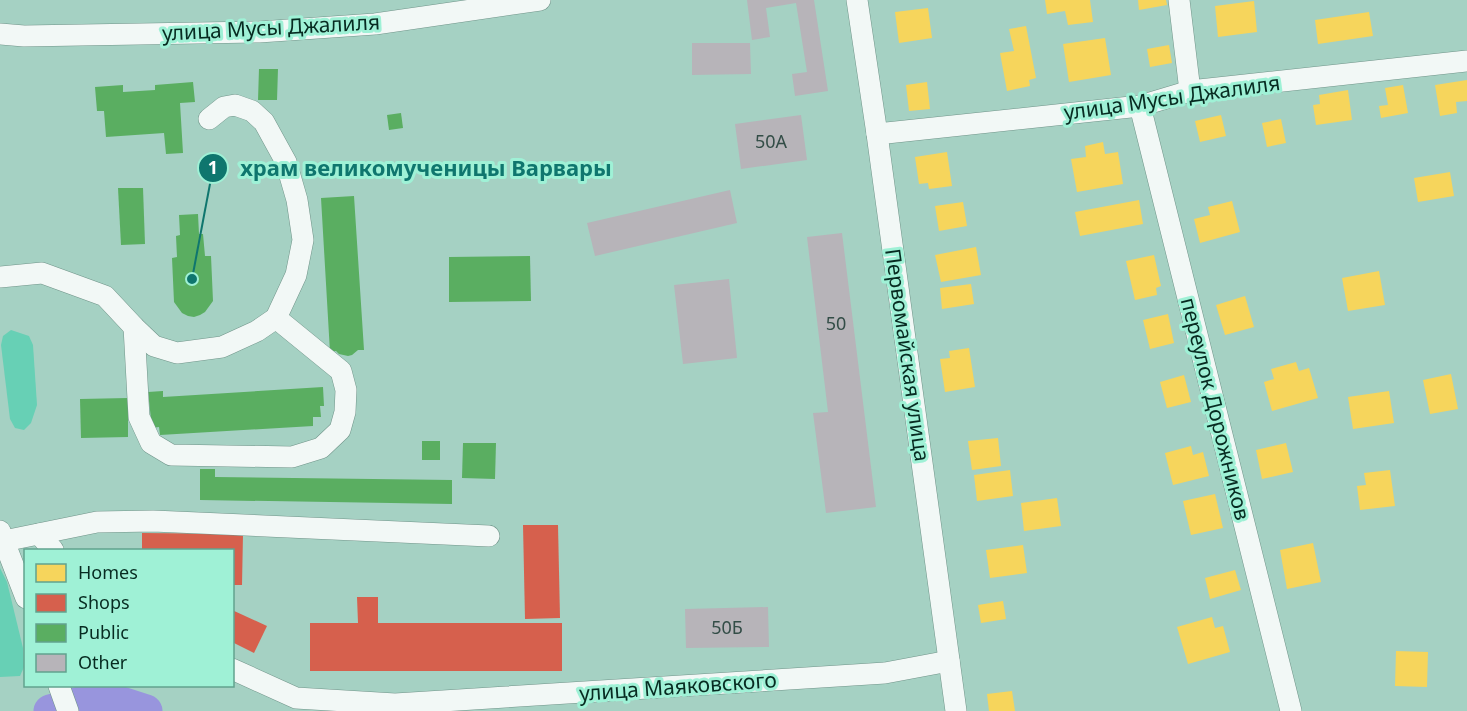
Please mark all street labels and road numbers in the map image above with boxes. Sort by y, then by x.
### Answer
street label: улица Мусы Джалиля [161,7,381,47]
street label: улица Мусы Джалиля [1062,68,1282,126]
street label: Первомайская улица [879,247,937,463]
street label: переулок Дорожников [1175,294,1257,523]
street label: улица Маяковского [578,665,778,707]

